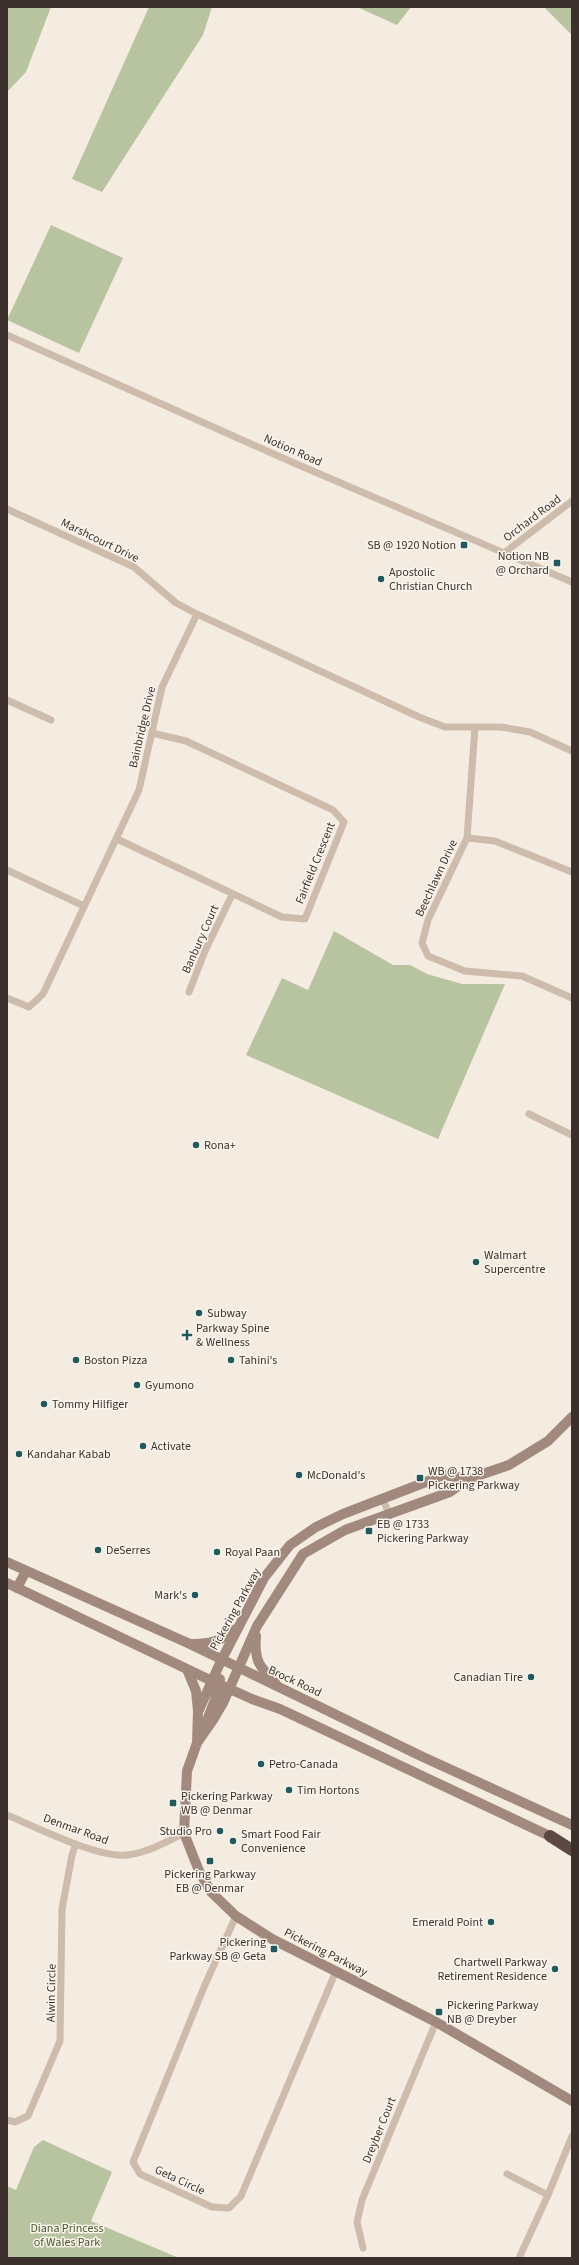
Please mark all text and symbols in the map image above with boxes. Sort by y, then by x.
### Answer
street label: Notion Road [261,430,325,471]
street label: Orchard Road [500,491,565,546]
street label: Marshcourt Drive [58,514,142,567]
place label: SB @ 1920 Notion [367,537,456,554]
marker: SB @ 1920 Notion [459,540,469,550]
place label: Notion NB @ Orchard [496,548,549,579]
marker: Notion NB @ Orchard [552,558,562,568]
place label: Apostolic Christian Church [389,564,472,595]
marker: Apostolic Christian Church [376,574,386,584]
street label: Bainbridge Drive [125,685,160,770]
street label: Fairfield Crescent [291,820,340,907]
street label: Beechlawn Drive [411,837,462,920]
street label: Banbury Court [178,902,223,976]
place label: Rona+ [204,1137,236,1154]
marker: Rona+ [191,1140,201,1150]
place label: Walmart Supercentre [484,1247,545,1278]
marker: Walmart Supercentre [471,1257,481,1267]
place label: Subway [207,1305,247,1322]
marker: Subway [194,1308,204,1318]
place label: Parkway Spine & Wellness [196,1320,270,1351]
marker: Parkway Spine & Wellness [181,1329,193,1341]
place label: Boston Pizza [84,1352,147,1369]
place label: Tahini's [239,1352,277,1369]
marker: Boston Pizza [71,1355,81,1365]
marker: Tahini's [226,1355,236,1365]
place label: Gyumono [145,1377,194,1394]
marker: Gyumono [132,1380,142,1390]
place label: Tommy Hilfiger [52,1396,129,1413]
marker: Tommy Hilfiger [39,1399,49,1409]
place label: Activate [151,1438,191,1455]
marker: Activate [138,1441,148,1451]
place label: Kandahar Kabab [27,1446,111,1463]
marker: Kandahar Kabab [14,1449,24,1459]
place label: WB @ 1738 Pickering Parkway [428,1463,520,1494]
place label: McDonald's [307,1467,365,1484]
marker: McDonald's [294,1470,304,1480]
marker: WB @ 1738 Pickering Parkway [415,1473,425,1483]
place label: EB @ 1733 Pickering Parkway [377,1516,469,1547]
marker: EB @ 1733 Pickering Parkway [364,1526,374,1536]
place label: DeSerres [106,1542,151,1559]
place label: Royal Paan [225,1544,280,1561]
marker: DeSerres [93,1545,103,1555]
marker: Royal Paan [212,1547,222,1557]
street label: Pickering Parkway [206,1565,265,1653]
place label: Mark's [154,1587,187,1604]
marker: Mark's [190,1590,200,1600]
street label: Brock Road [265,1662,324,1701]
place label: Canadian Tire [453,1669,523,1686]
marker: Canadian Tire [526,1672,536,1682]
place label: Petro-Canada [269,1756,338,1773]
marker: Petro-Canada [256,1759,266,1769]
place label: Tim Hortons [297,1782,359,1799]
marker: Tim Hortons [284,1785,294,1795]
place label: Pickering Parkway WB @ Denmar [181,1788,273,1819]
marker: Pickering Parkway WB @ Denmar [168,1798,178,1808]
street label: Denmar Road [41,1810,111,1849]
place label: Studio Pro [159,1823,212,1840]
marker: Studio Pro [215,1826,225,1836]
place label: Smart Food Fair Convenience [241,1826,321,1857]
marker: Smart Food Fair Convenience [228,1836,238,1846]
marker: Pickering Parkway EB @ Denmar [205,1856,215,1866]
place label: Pickering Parkway EB @ Denmar [164,1866,256,1897]
place label: Emerald Point [412,1914,483,1931]
marker: Emerald Point [486,1917,496,1927]
street label: Pickering Parkway [281,1924,371,1981]
place label: Pickering Parkway SB @ Geta [169,1934,266,1965]
marker: Pickering Parkway SB @ Geta [269,1944,279,1954]
place label: Chartwell Parkway Retirement Residence [438,1954,547,1985]
street label: Alwin Circle [42,1964,61,2022]
marker: Chartwell Parkway Retirement Residence [550,1964,560,1974]
place label: Pickering Parkway NB @ Dreyber [447,1997,539,2028]
marker: Pickering Parkway NB @ Dreyber [434,2007,444,2017]
street label: Dreyber Court [358,2094,401,2166]
street label: Geta Circle [152,2161,208,2200]
park label: Diana Princess of Wales Park [30,2220,104,2251]

